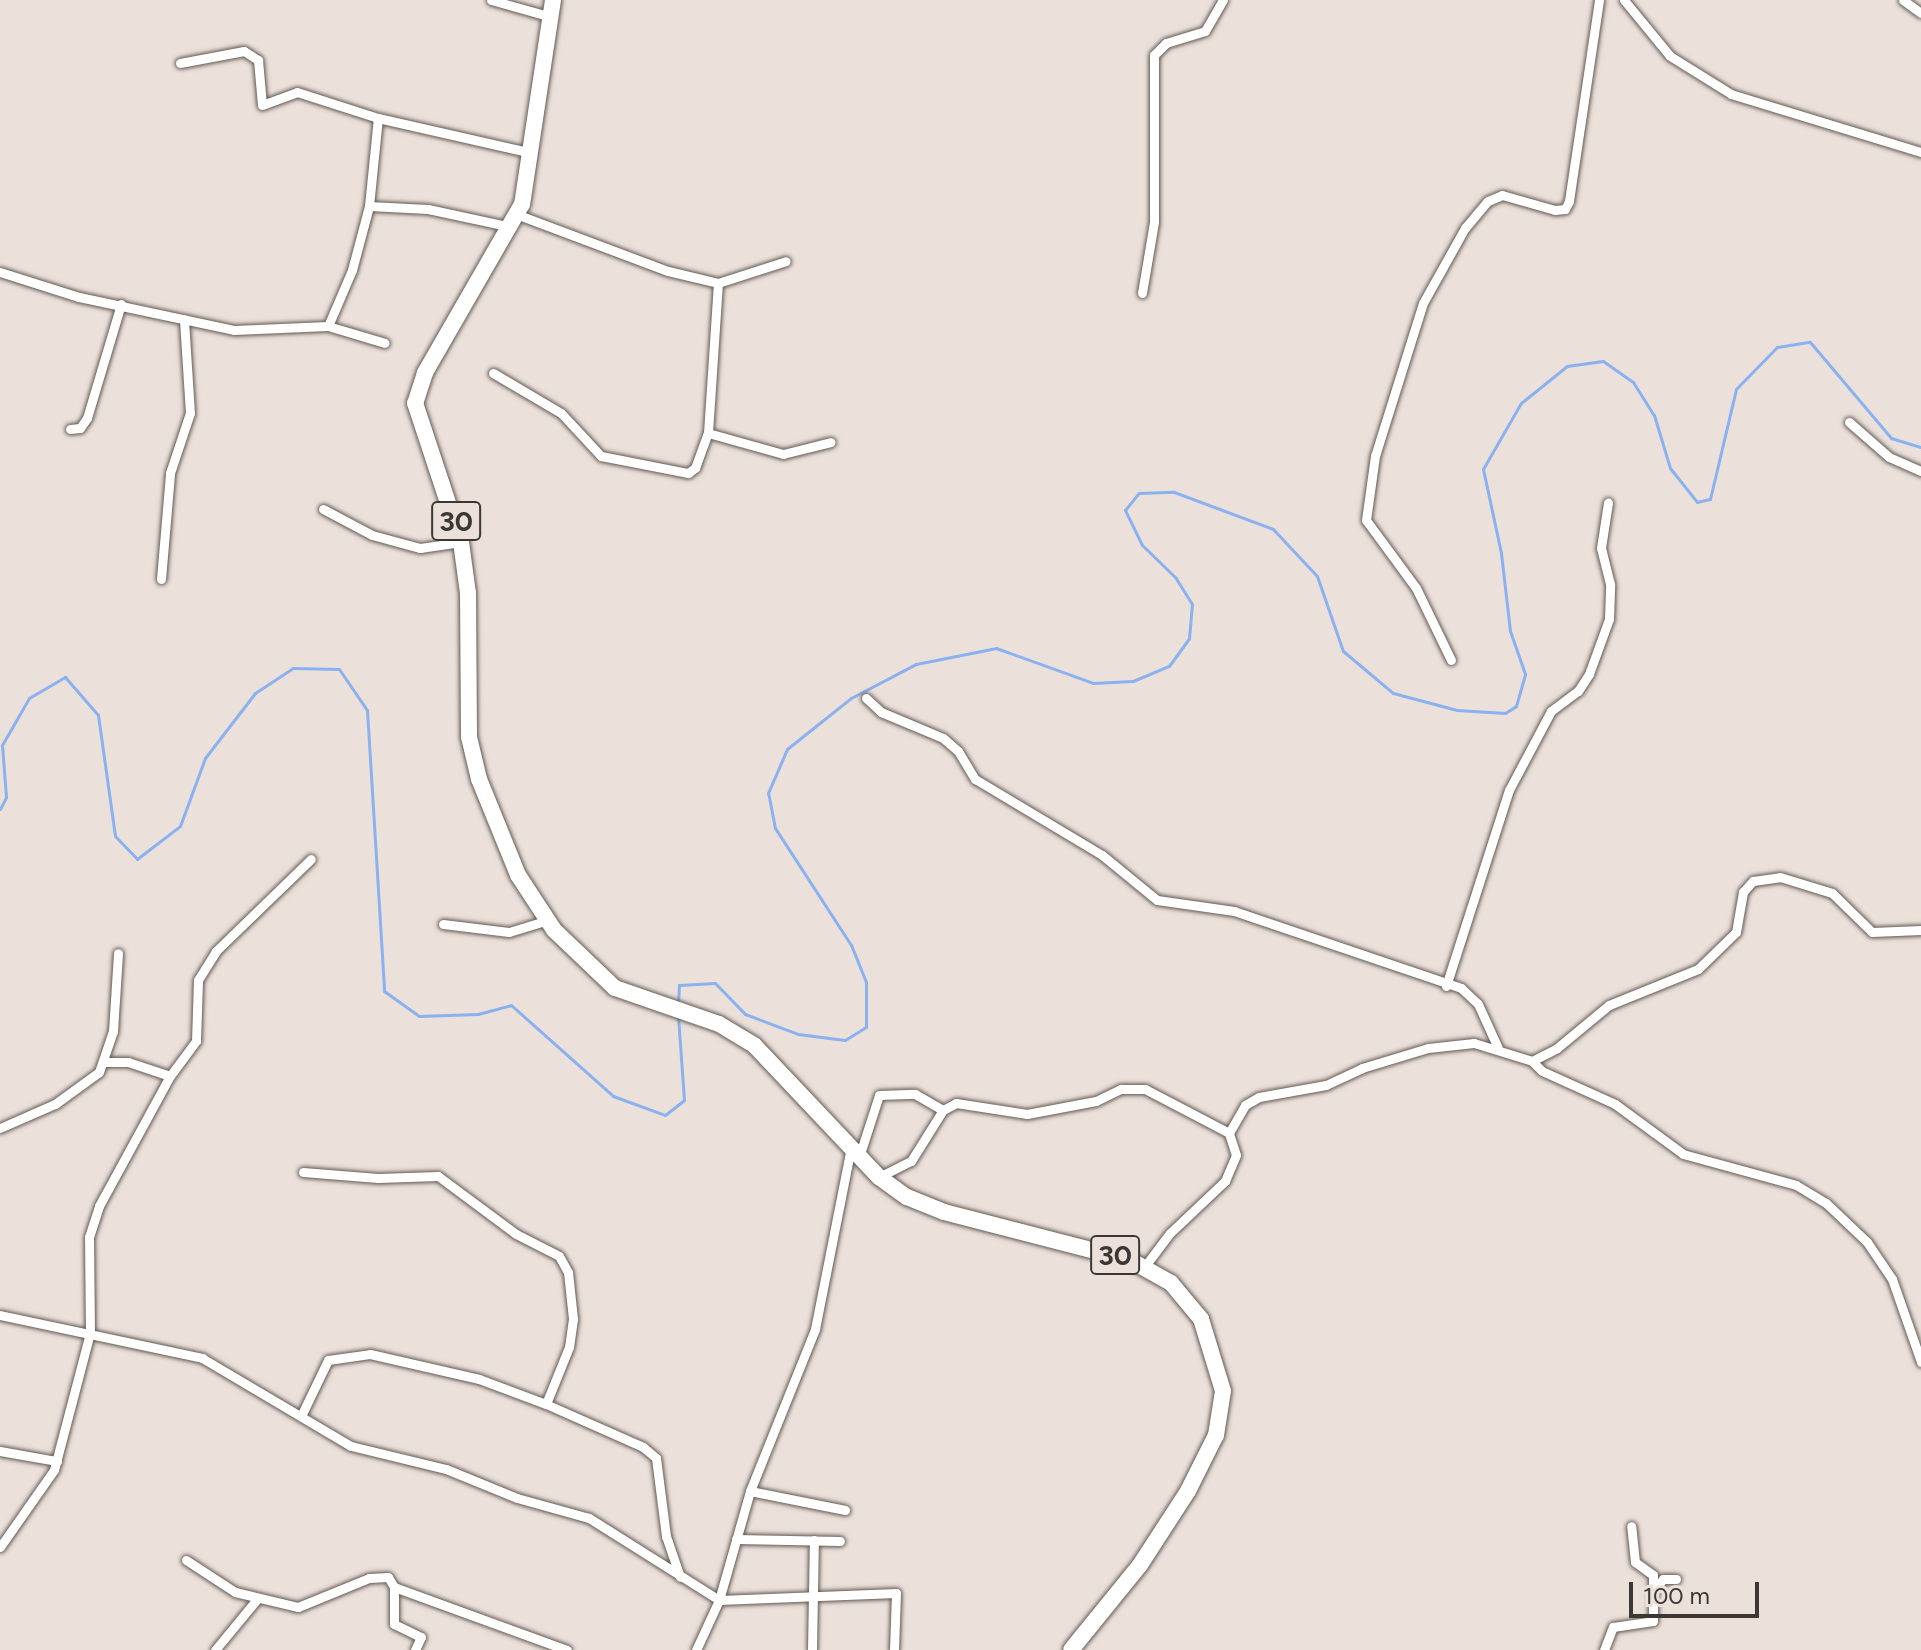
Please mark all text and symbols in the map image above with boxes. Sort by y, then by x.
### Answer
road number: 30 [430,497,482,545]
road number: 30 [1089,1231,1141,1279]
scale bar [1633,1566,1763,1616]
text: 100 m [1643,1581,1710,1610]

